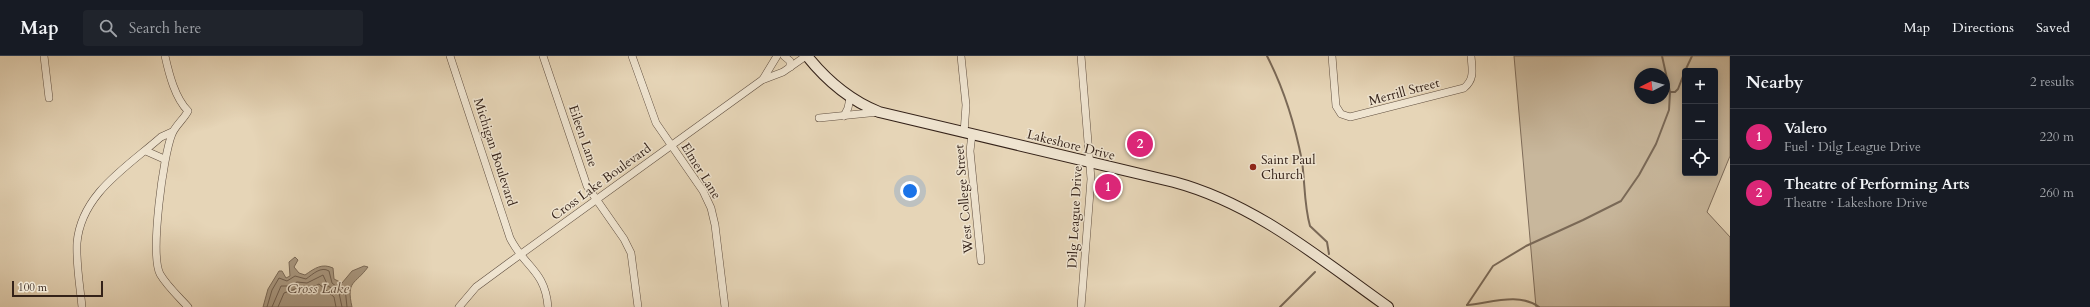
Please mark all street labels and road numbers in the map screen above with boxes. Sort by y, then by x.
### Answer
street label: Merrill Street [1367,74,1441,110]
street label: Michigan Boulevard [469,96,521,208]
street label: Eileen Lane [564,103,602,169]
street label: Lakeshore Drive [1025,125,1117,165]
street label: Cross Lake Boulevard [547,139,655,224]
street label: Elmer Lane [677,139,725,203]
street label: West College Street [950,144,978,255]
street label: Dilg League Drive [1063,165,1087,269]

